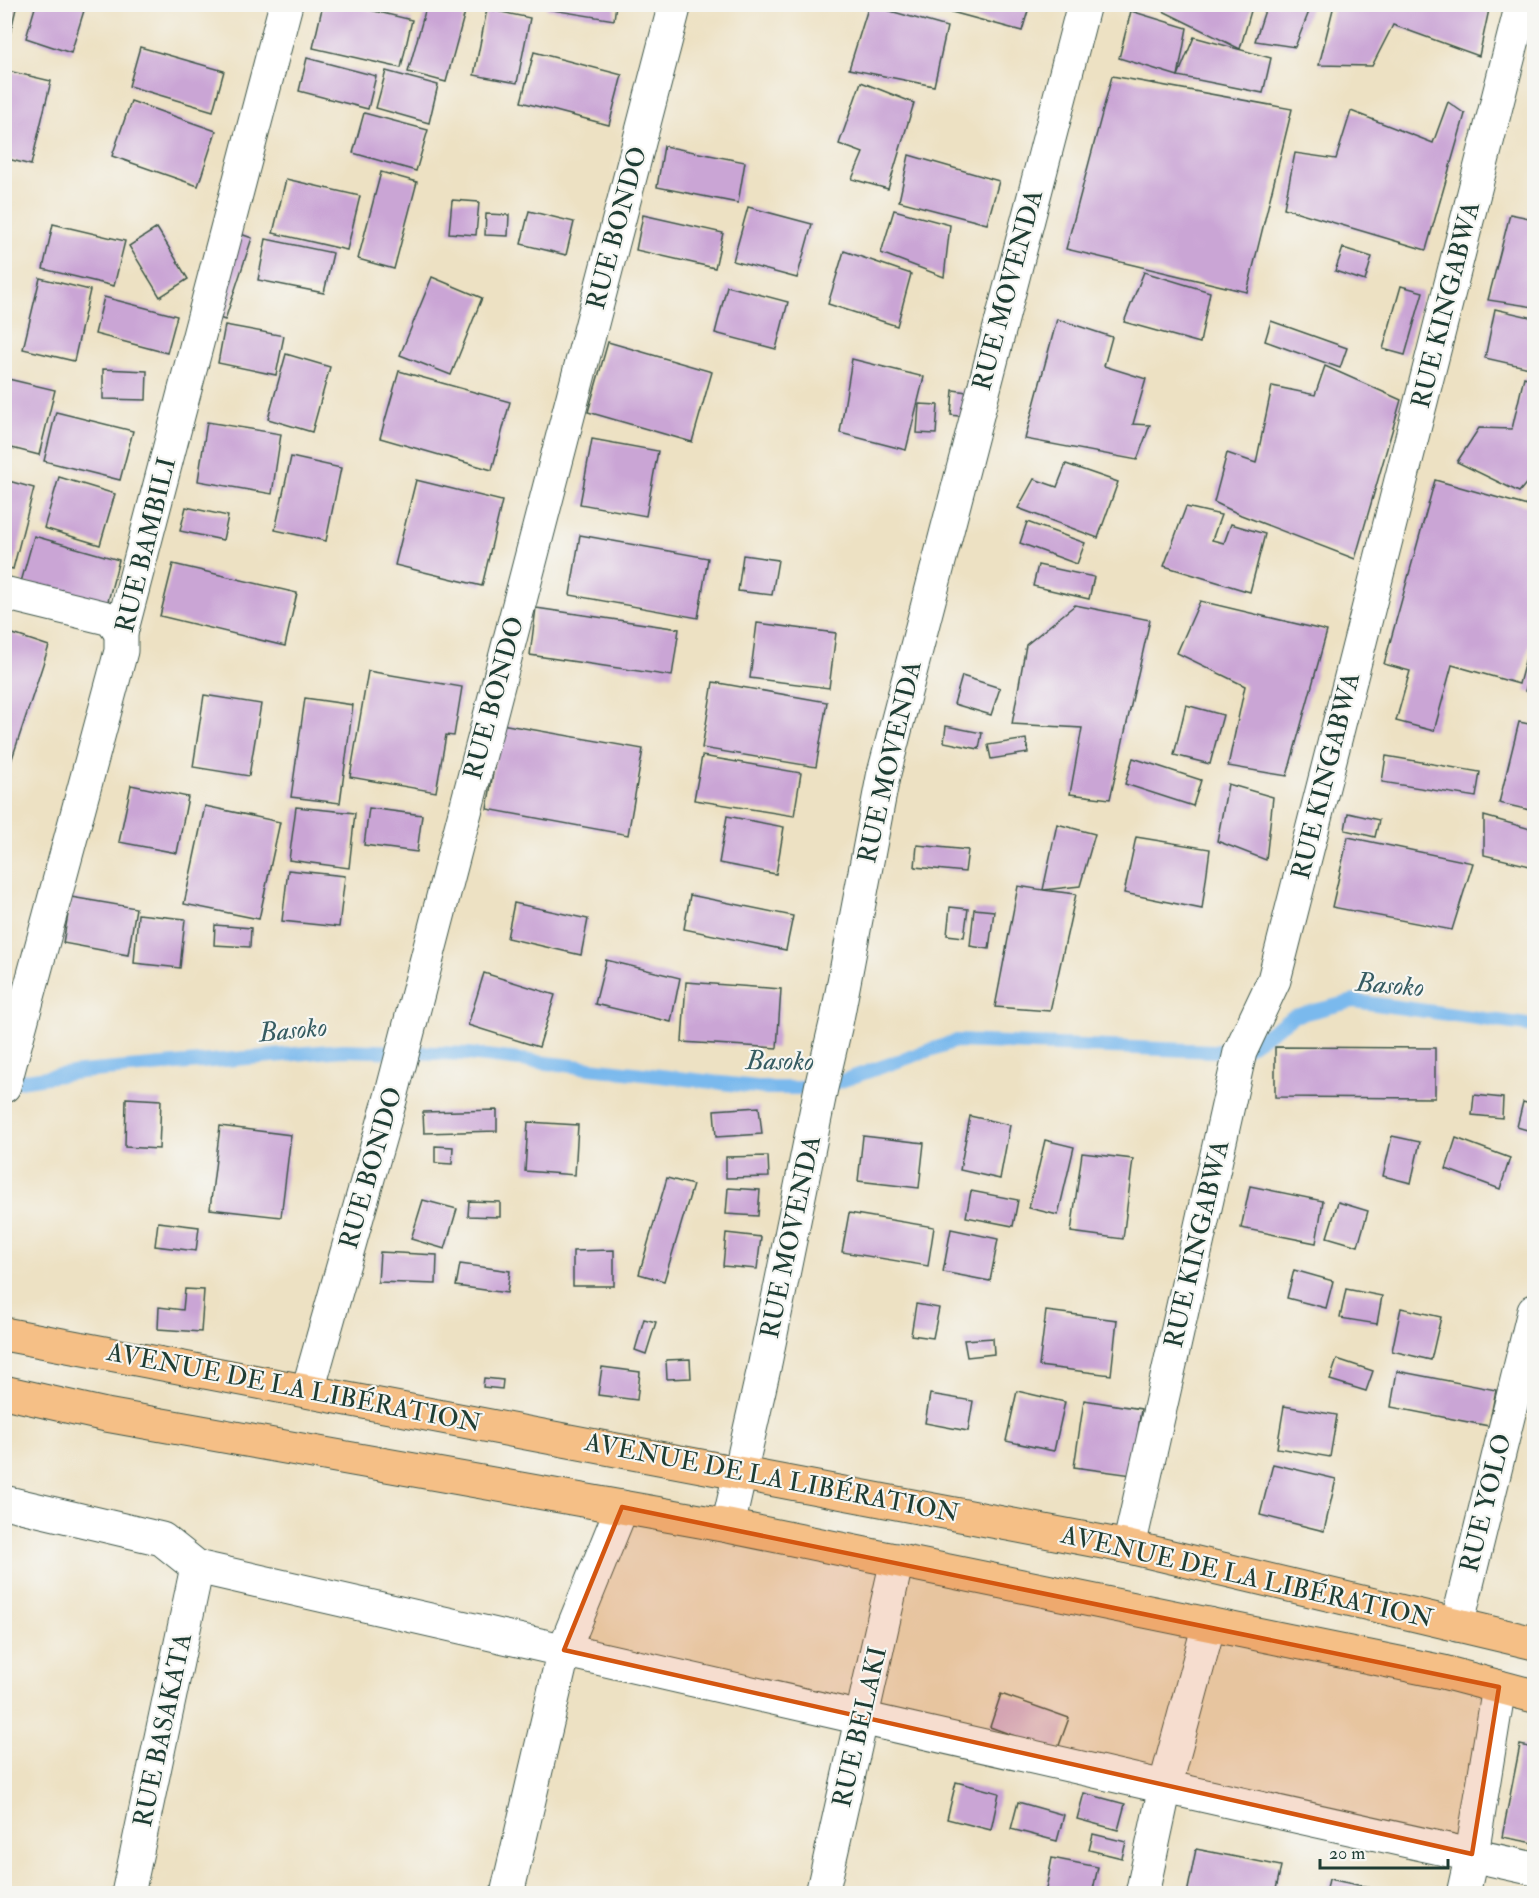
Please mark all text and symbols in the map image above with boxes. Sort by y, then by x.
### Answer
street label: RUE BONDO [580,143,654,313]
street label: RUE MOVENDA [966,186,1050,394]
street label: RUE KINGABWA [1405,198,1487,412]
street label: RUE BAMBILI [109,454,183,636]
street label: RUE BONDO [457,613,531,783]
street label: RUE MOVENDA [851,657,929,866]
street label: RUE KINGABWA [1285,669,1367,883]
water label: Basoko [1353,965,1425,1004]
water label: Basoko [256,1011,328,1050]
water label: Basoko [744,1044,814,1078]
street label: RUE BONDO [333,1083,409,1253]
street label: RUE MOVENDA [754,1132,828,1341]
street label: RUE KINGABWA [1158,1137,1237,1351]
street label: AVENUE DE LA LIBÉRATION [103,1334,485,1440]
street label: AVENUE DE LA LIBÉRATION [581,1424,963,1530]
street label: RUE YOLO [1453,1430,1519,1576]
street label: AVENUE DE LA LIBÉRATION [1057,1516,1437,1636]
street label: RUE BASAKATA [127,1630,199,1830]
street label: RUE BELAKI [826,1643,894,1811]
scale bar [1320,1832,1448,1870]
text: 20 m [1329,1842,1365,1865]

